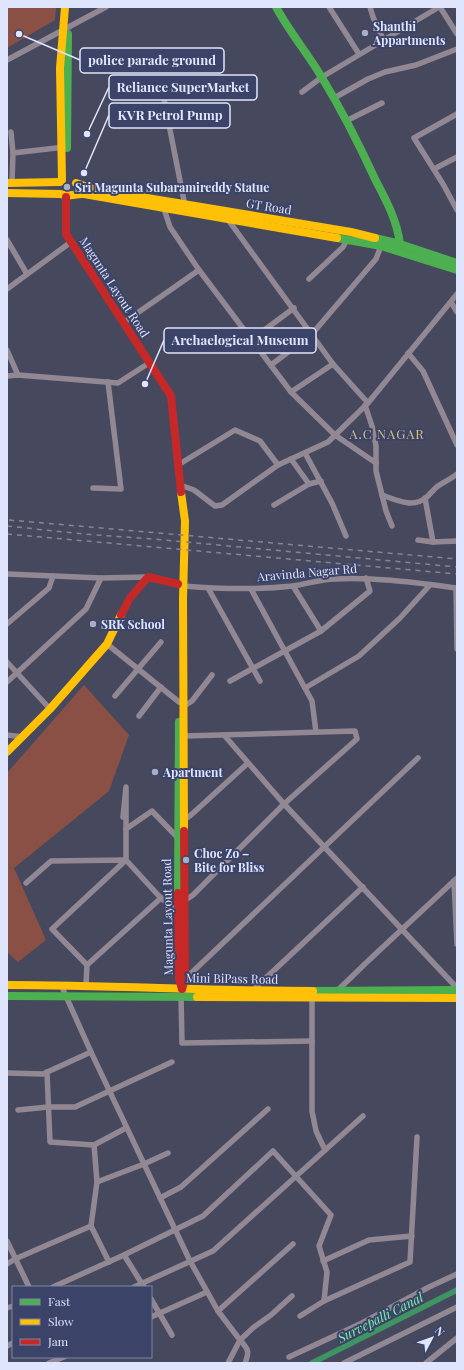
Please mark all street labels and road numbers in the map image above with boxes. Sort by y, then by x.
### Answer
street label: GT Road [245,195,293,217]
street label: Magunta Layout Road [77,234,153,340]
street label: Aravinda Nagar Rd [255,560,358,584]
street label: Magunta Layout Road [158,859,176,975]
street label: Mini BiPass Road [186,969,278,987]

